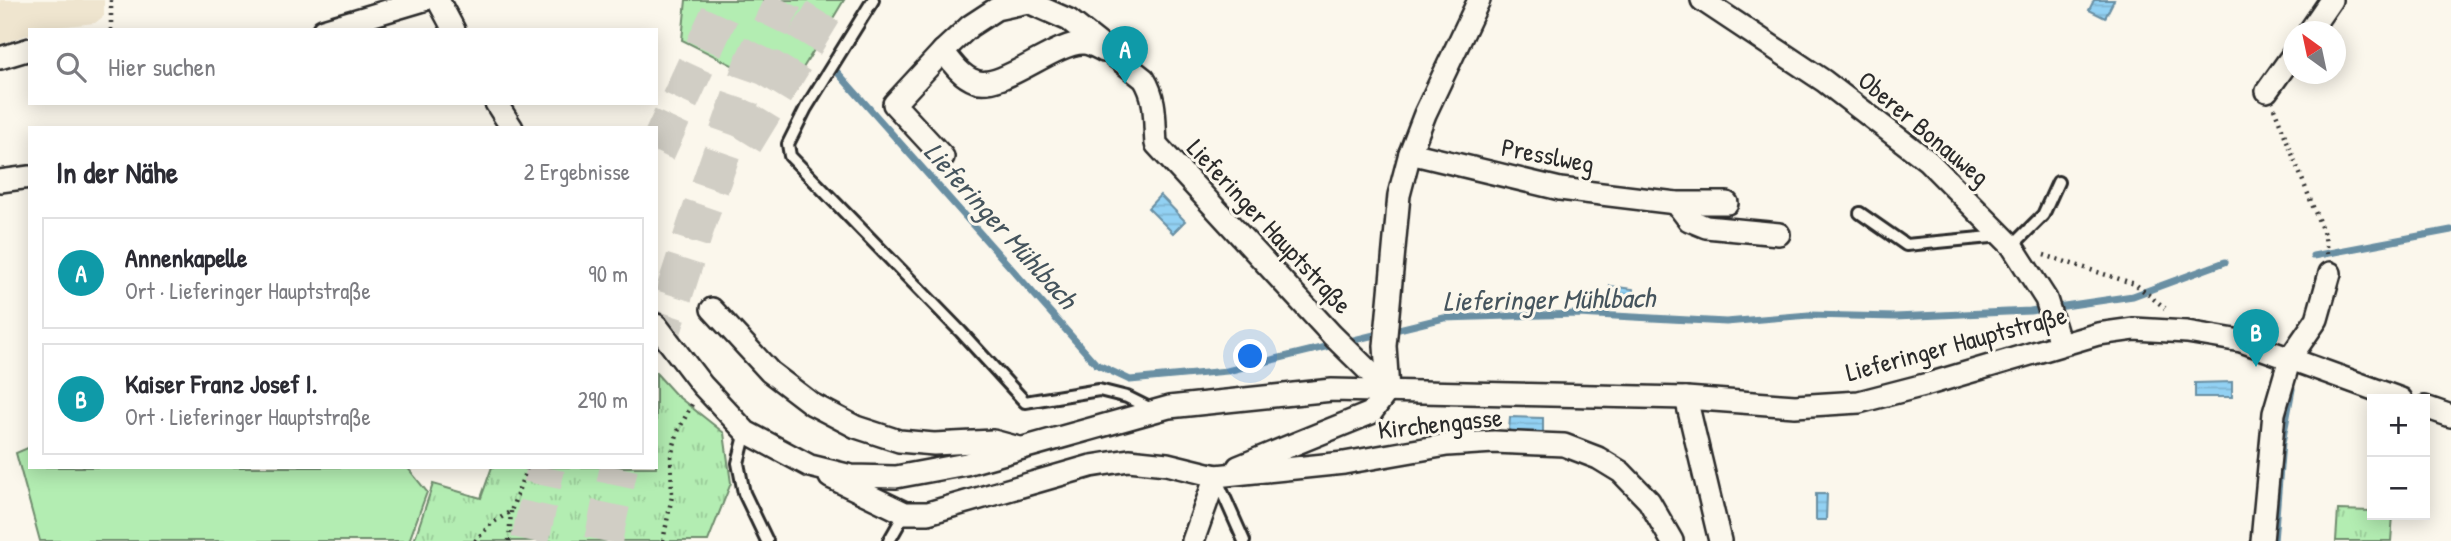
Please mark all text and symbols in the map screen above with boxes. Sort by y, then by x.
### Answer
north arrow [2283,21,2346,84]
pin: A [1102,26,1148,84]
search box [28,28,658,105]
icon: search [52,48,90,86]
text: Hier suchen [108,49,216,84]
street label: Oberer Bonauweg [1851,63,1997,193]
street label: Presslweg [1499,129,1597,181]
street label: Lieferinger Hauptstraße [1180,131,1360,321]
water label: Lieferinger Mühlbach [916,134,1087,318]
text: In der Nähe [56,152,178,192]
text: 2 Ergebnisse [524,156,630,187]
text: Annenkapelle [125,240,247,275]
text: A [75,258,87,289]
text: 90 m [588,258,628,289]
text: Ort · Lieferinger Hauptstraße [125,275,371,306]
water label: Lieferinger Mühlbach [1443,278,1657,320]
street label: Lieferinger Hauptstraße [1842,297,2070,389]
pin: B [2233,309,2279,367]
your location [1233,339,1267,373]
text: Kaiser Franz Josef I. [125,366,317,401]
text: B [75,384,87,415]
text: 290 m [578,384,628,415]
map controls [2367,394,2430,520]
button: + [2367,394,2430,457]
street label: Kirchengasse [1376,399,1504,447]
text: Ort · Lieferinger Hauptstraße [125,401,371,432]
button: − [2367,457,2430,520]

